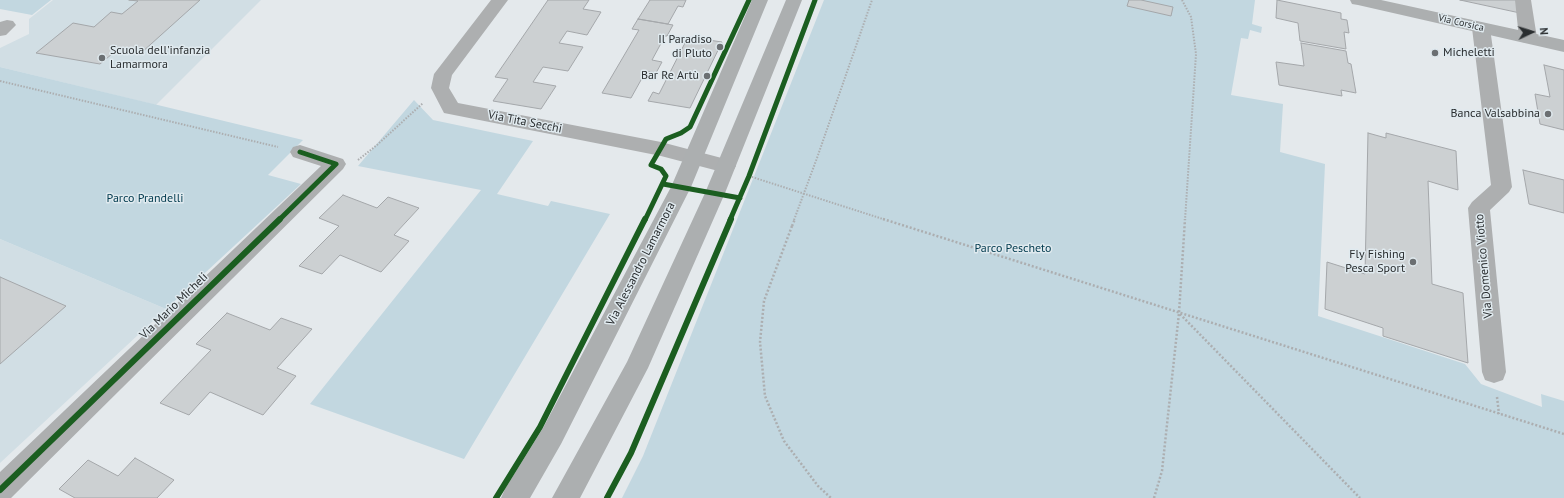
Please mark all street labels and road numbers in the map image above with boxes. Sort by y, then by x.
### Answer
street label: Via Corsica [1437,12,1485,34]
street label: Via Tita Secchi [487,108,563,136]
street label: Via Alessandro Lamarmora [604,200,678,328]
street label: Via Domenico Viotto [1472,213,1496,319]
street label: Via Mario Micheli [137,270,211,342]

